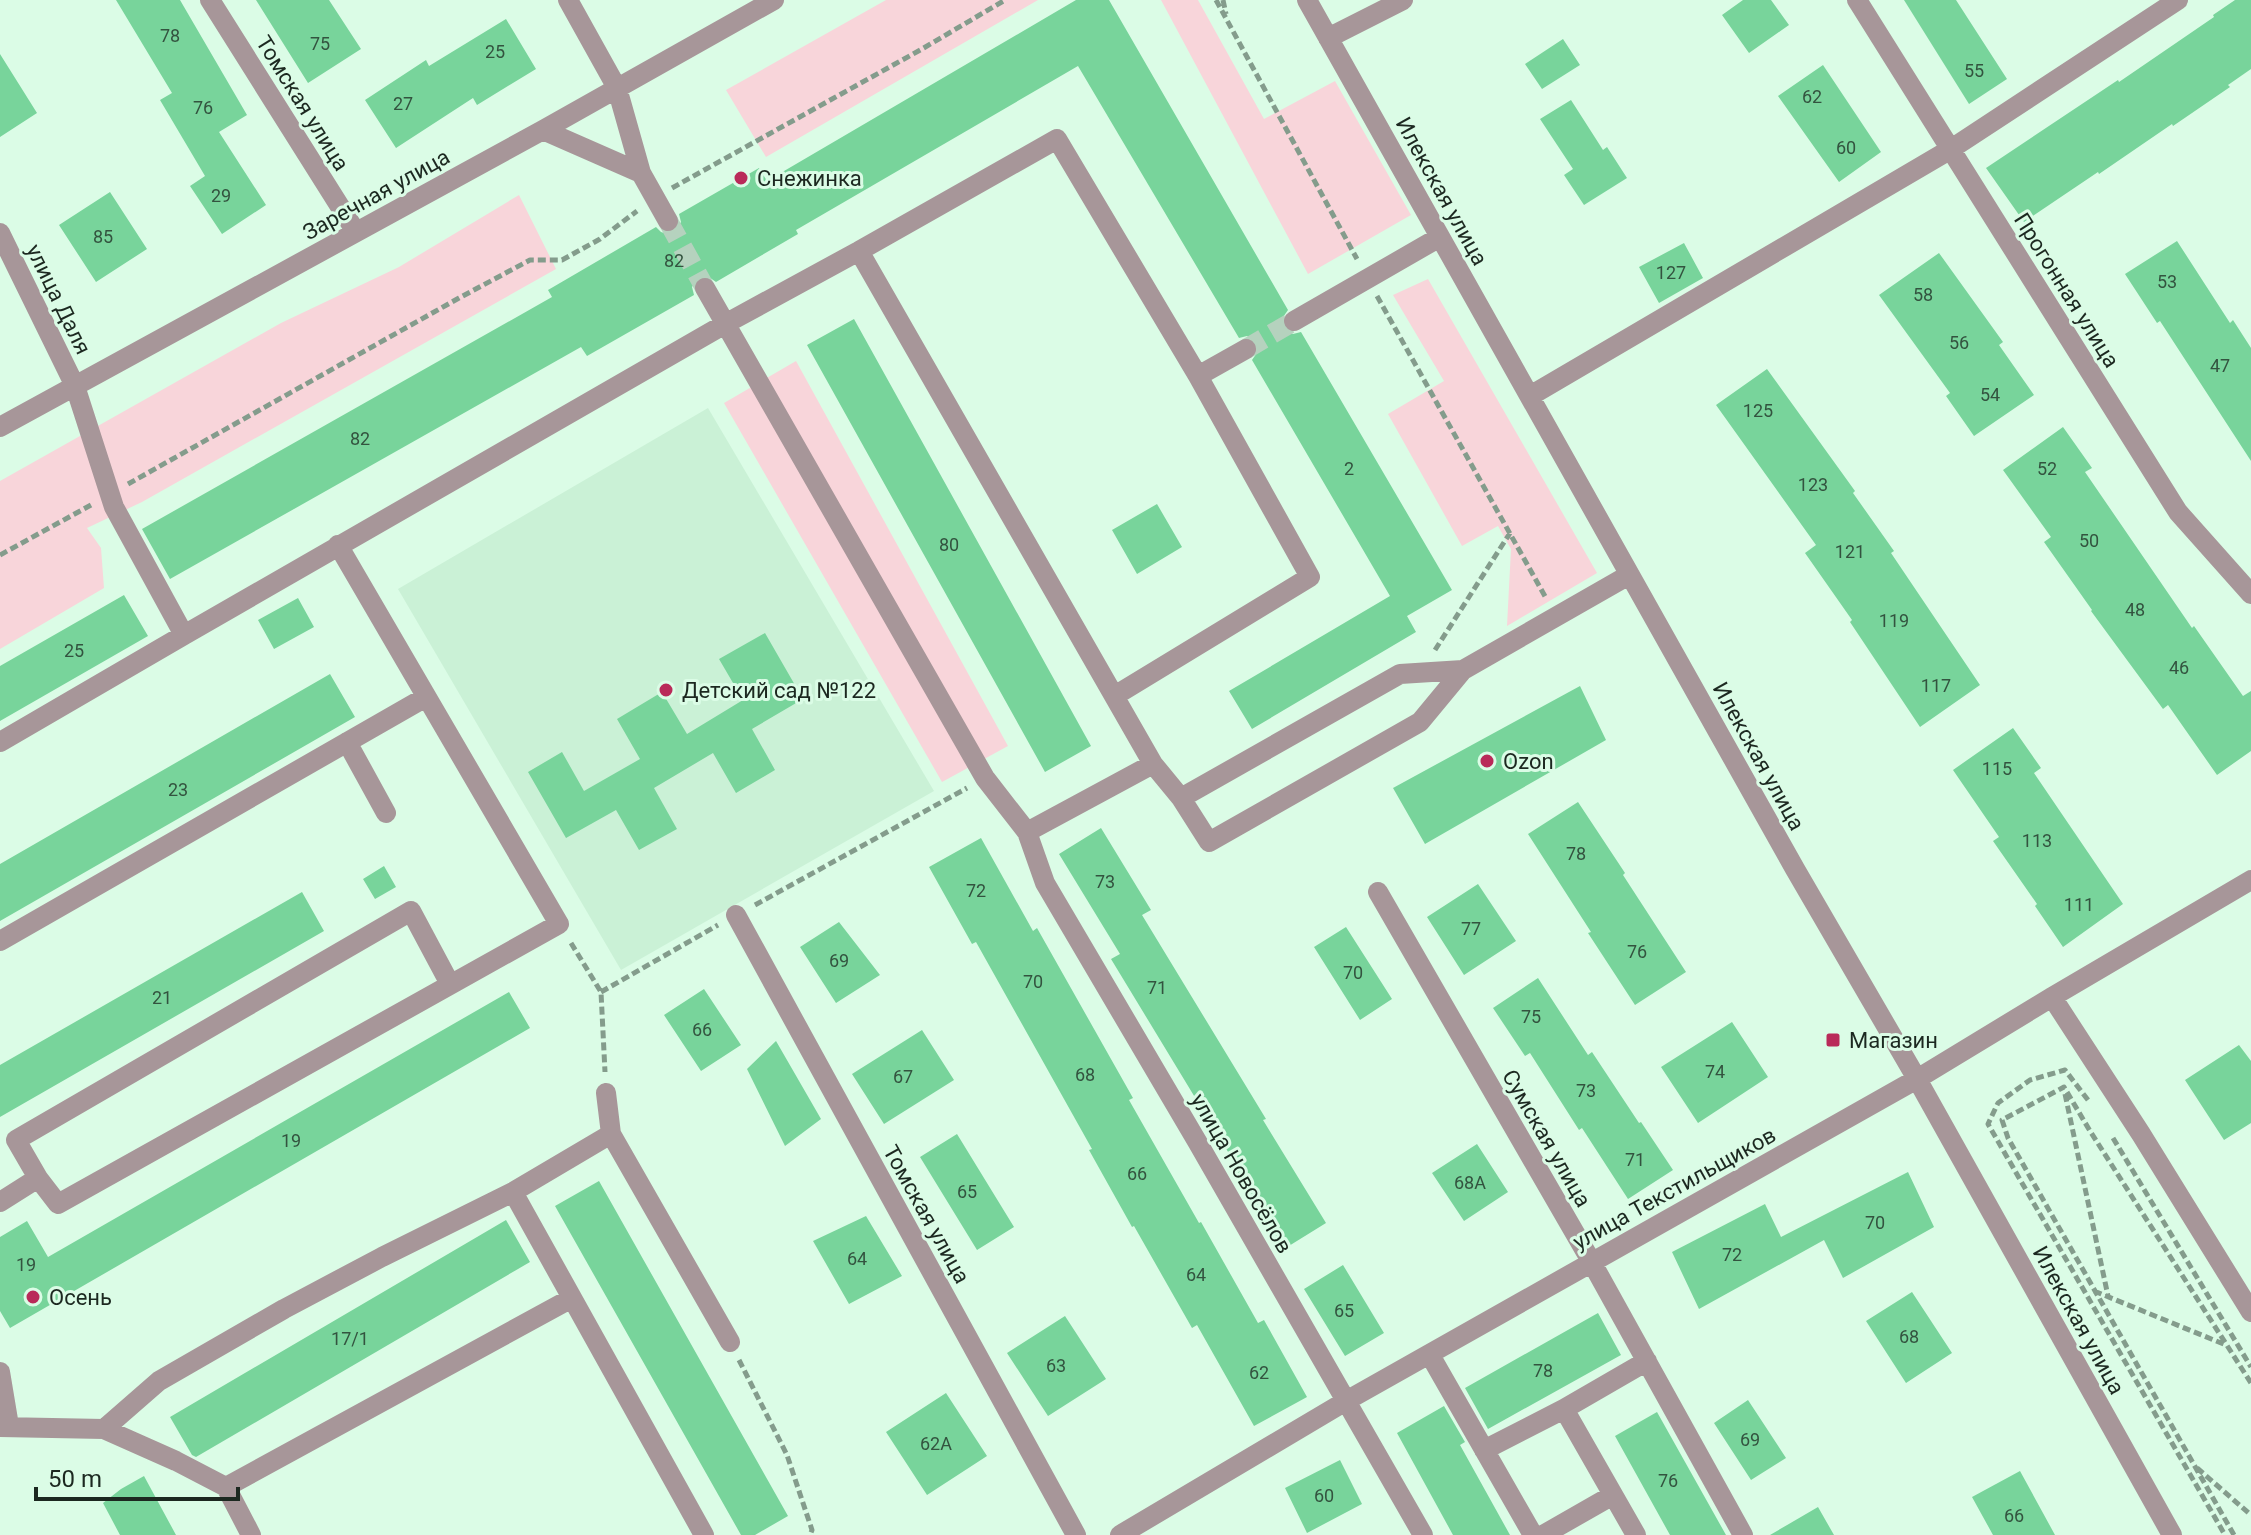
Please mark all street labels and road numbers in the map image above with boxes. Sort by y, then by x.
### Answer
street label: Томская улица [251,31,354,175]
street label: Илекская улица [1391,113,1493,270]
street label: Заречная улица [299,144,454,245]
street label: Прогонная улица [2009,208,2124,372]
street label: улица Даля [21,240,96,358]
street label: Илекская улица [1708,678,1810,835]
street label: Сумская улица [1497,1065,1596,1211]
street label: улица Новосёлов [1186,1089,1297,1258]
street label: улица Текстильщиков [1568,1122,1780,1255]
street label: Томская улица [878,1141,975,1288]
street label: Илекская улица [2028,1242,2130,1399]

